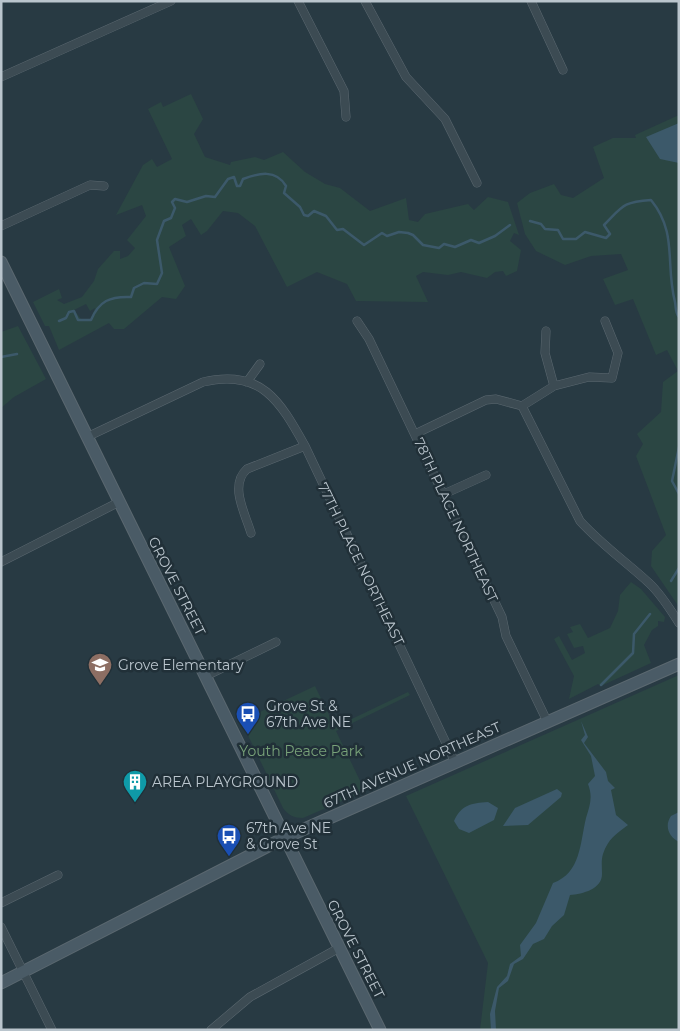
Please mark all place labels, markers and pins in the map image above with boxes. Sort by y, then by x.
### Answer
school or university icon: Grove Elementary [87,652,113,686]
place label: Grove Elementary [118,656,244,674]
place label: Grove St & 67th Ave NE [266,697,351,731]
bus stop icon: Grove St & 67th Ave NE [235,701,261,735]
building icon: AREA PLAYGROUND [122,769,148,803]
place label: AREA PLAYGROUND [152,773,298,791]
place label: 67th Ave NE & Grove St [246,819,331,853]
bus stop icon: 67th Ave NE & Grove St [216,823,242,857]

